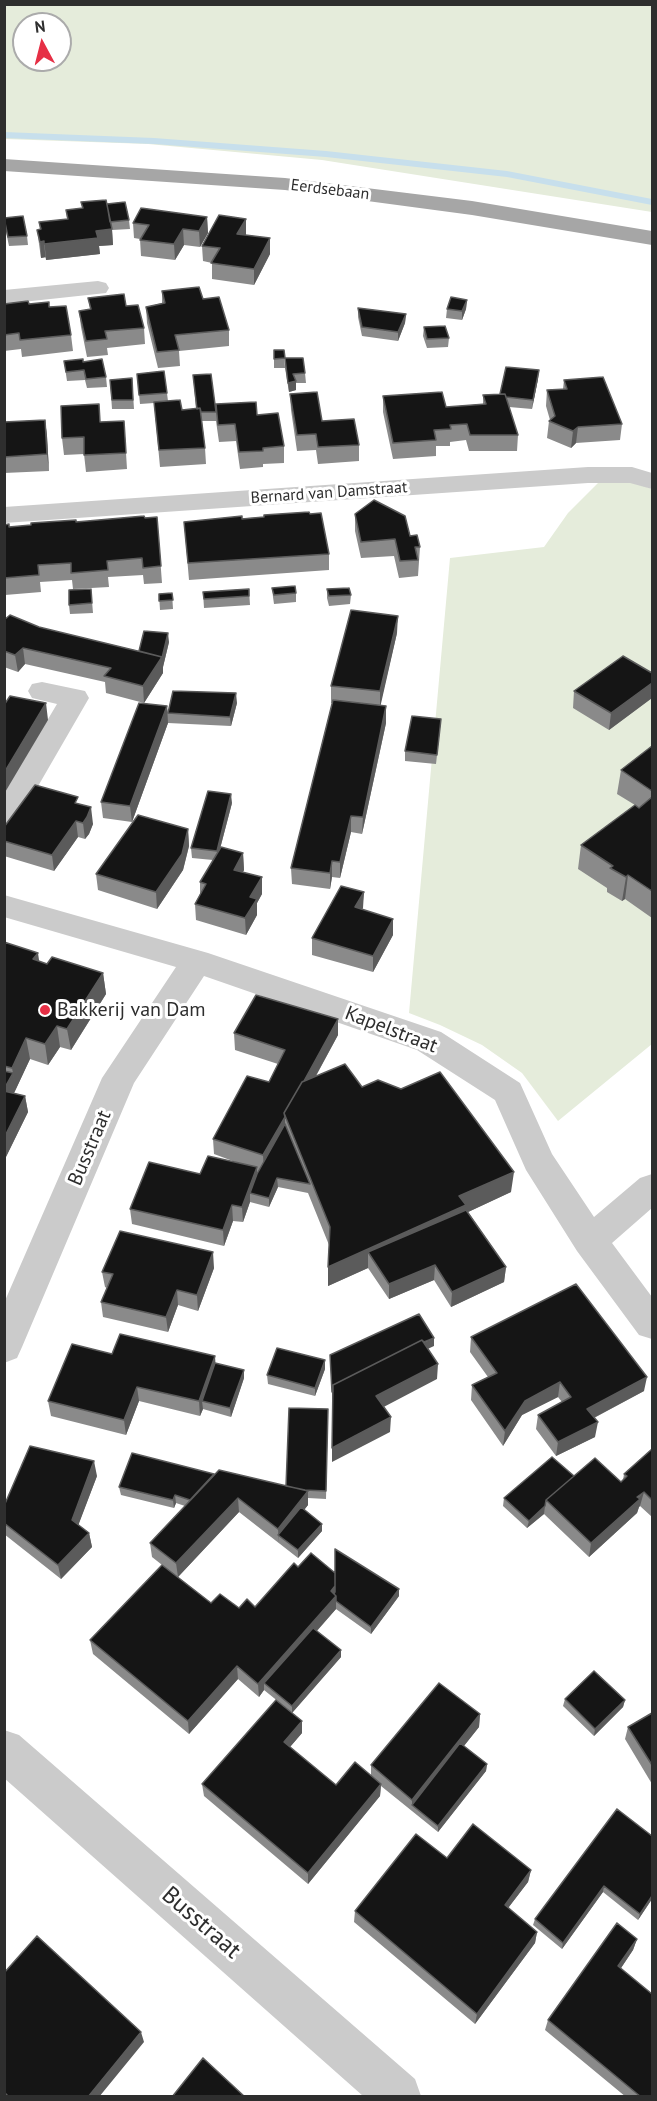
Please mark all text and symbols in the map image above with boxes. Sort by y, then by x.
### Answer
north arrow [12,12,72,72]
text: N [34,16,46,37]
street label: Eerdsebaan [290,176,370,204]
street label: Bernard van Damstraat [250,478,408,508]
place label: Bakkerij van Dam [57,998,206,1022]
street label: Kapelstraat [341,1001,441,1059]
marker: Bakkerij van Dam [38,1003,52,1017]
street label: Busstraat [63,1107,117,1189]
street label: Busstraat [156,1881,246,1965]

